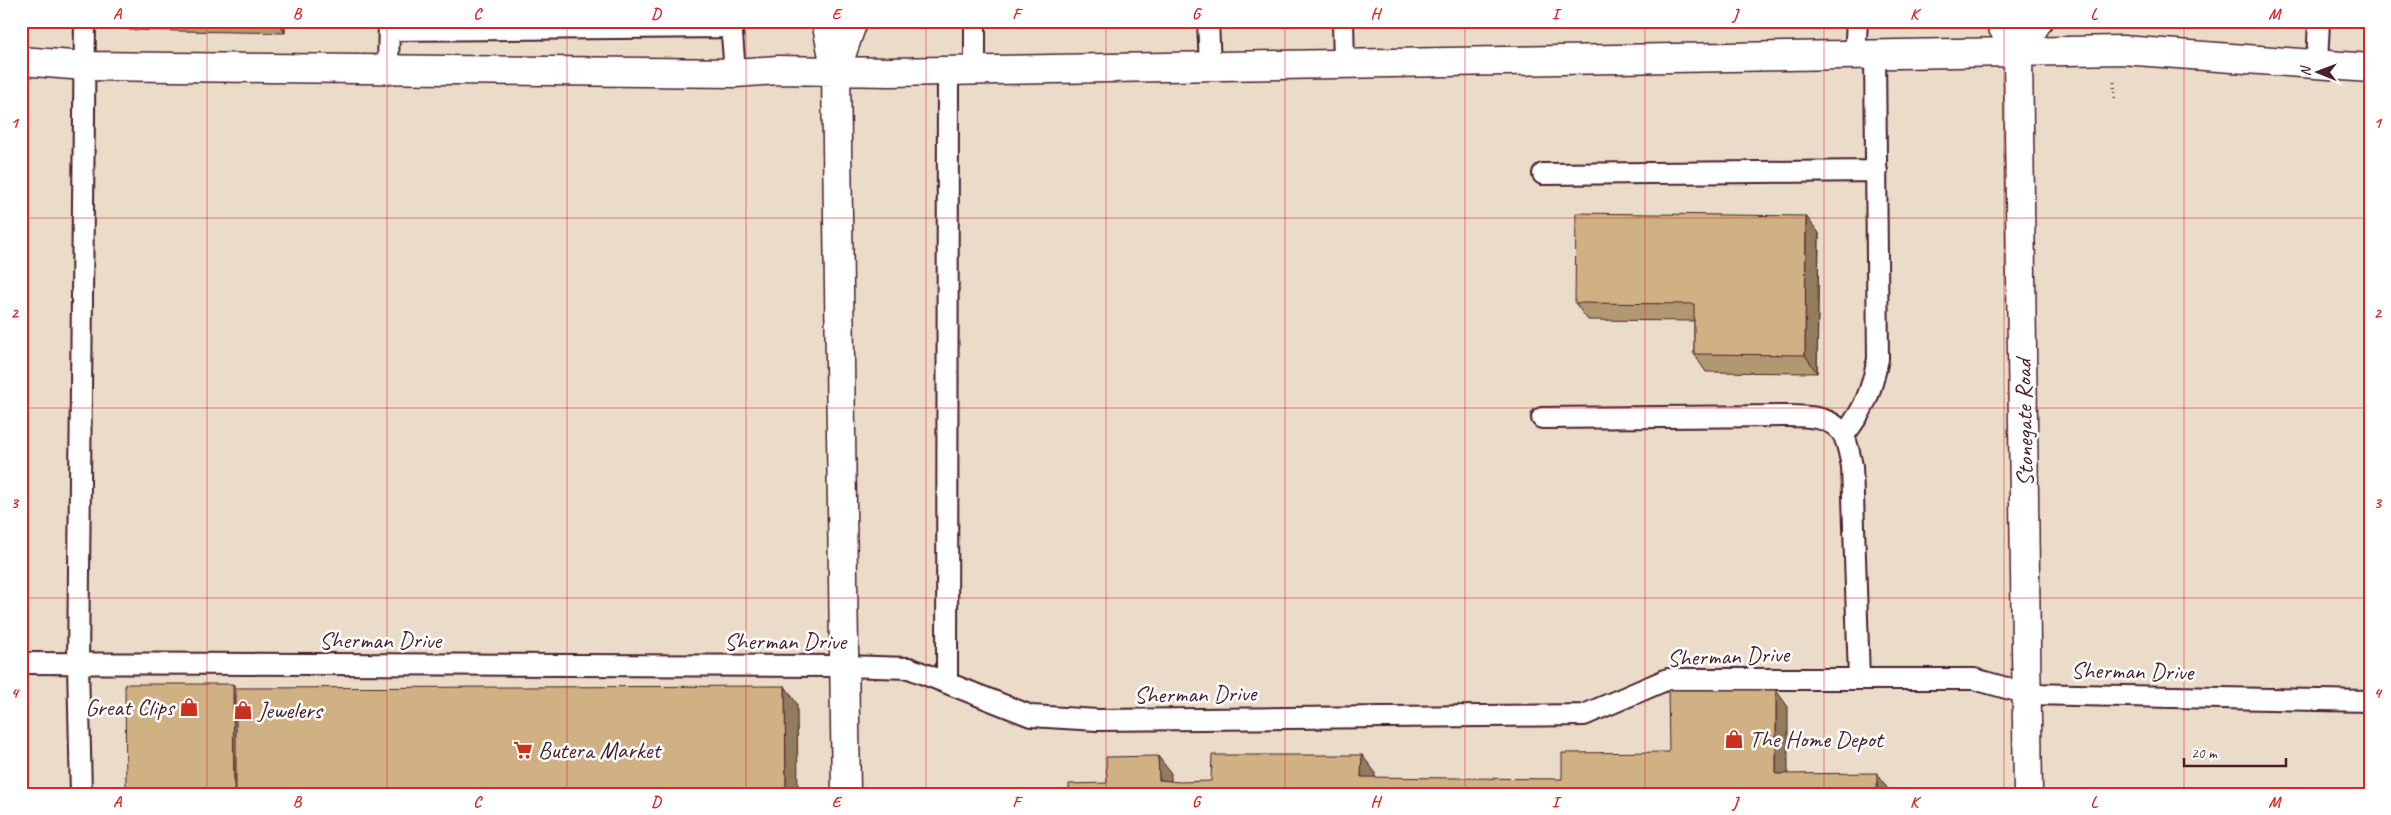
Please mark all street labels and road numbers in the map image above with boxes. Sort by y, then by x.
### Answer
street label: Stonegate Road [2008,355,2040,487]
street label: Sherman Drive [319,625,443,655]
street label: Sherman Drive [724,626,848,656]
street label: Sherman Drive [1666,639,1792,673]
street label: Sherman Drive [2071,655,2196,687]
street label: Sherman Drive [1134,678,1259,710]

